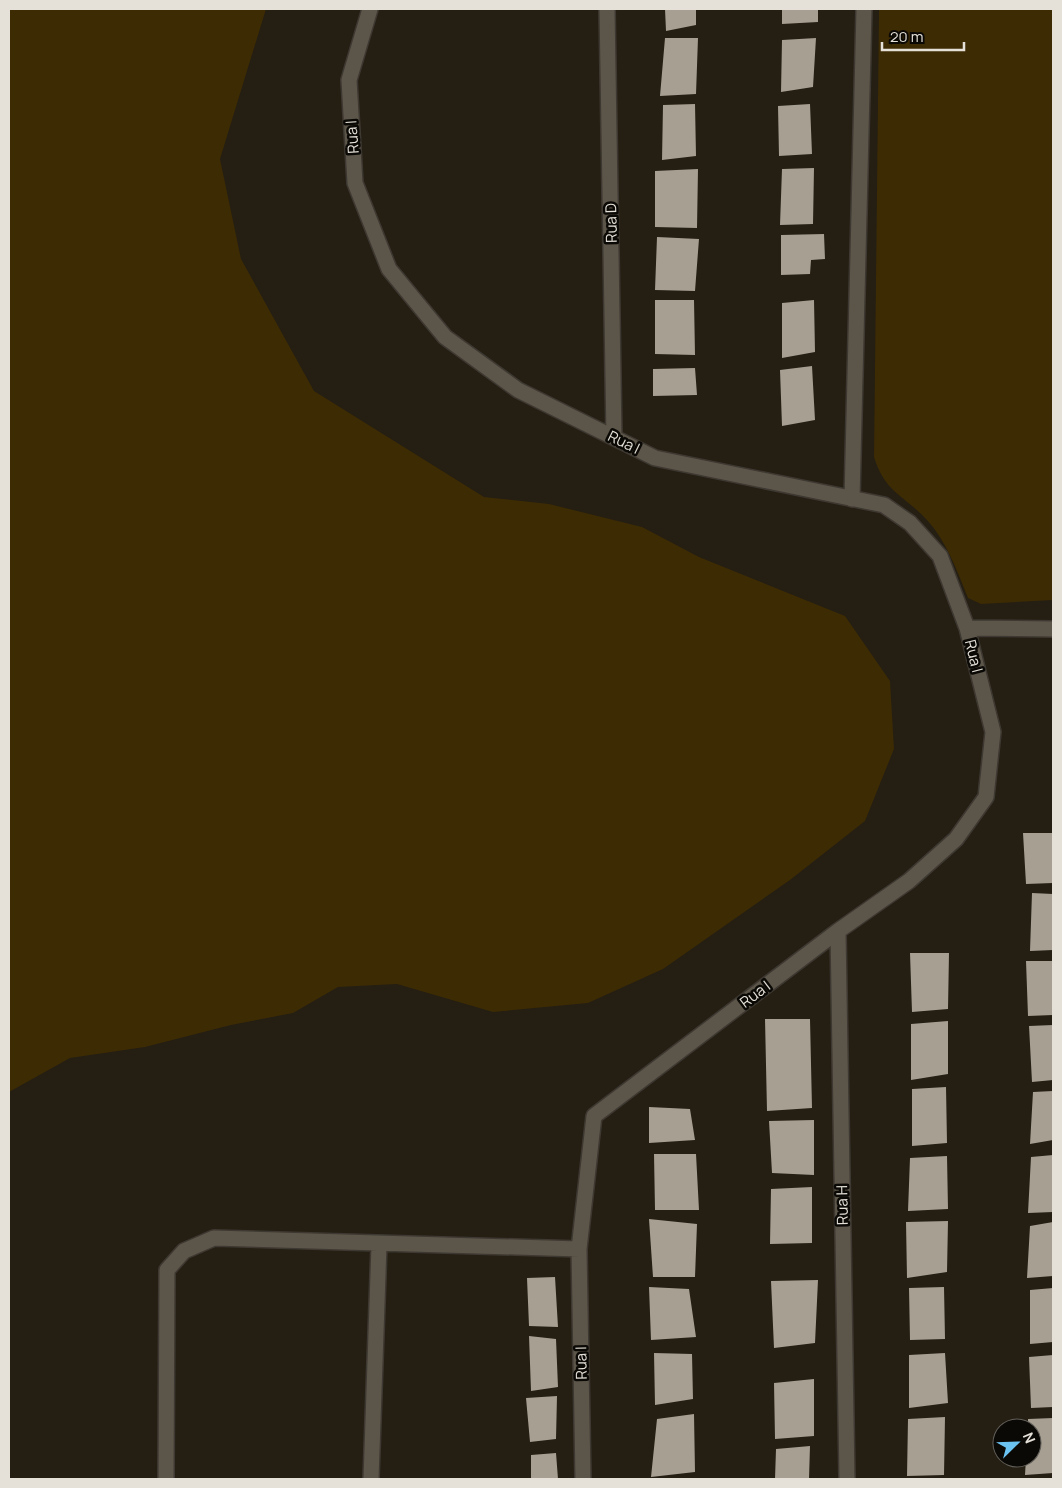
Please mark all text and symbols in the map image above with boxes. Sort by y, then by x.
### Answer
scale bar [882,20,964,52]
text: 20 m [890,26,923,47]
street label: Rua I [340,120,364,154]
street label: Rua D [600,203,622,243]
street label: Rua I [604,425,644,459]
street label: Rua I [960,637,988,675]
street label: Rua I [735,976,775,1012]
street label: Rua H [831,1185,853,1225]
street label: Rua I [570,1346,592,1380]
north arrow [992,1418,1042,1468]
text: N [1019,1429,1040,1446]

